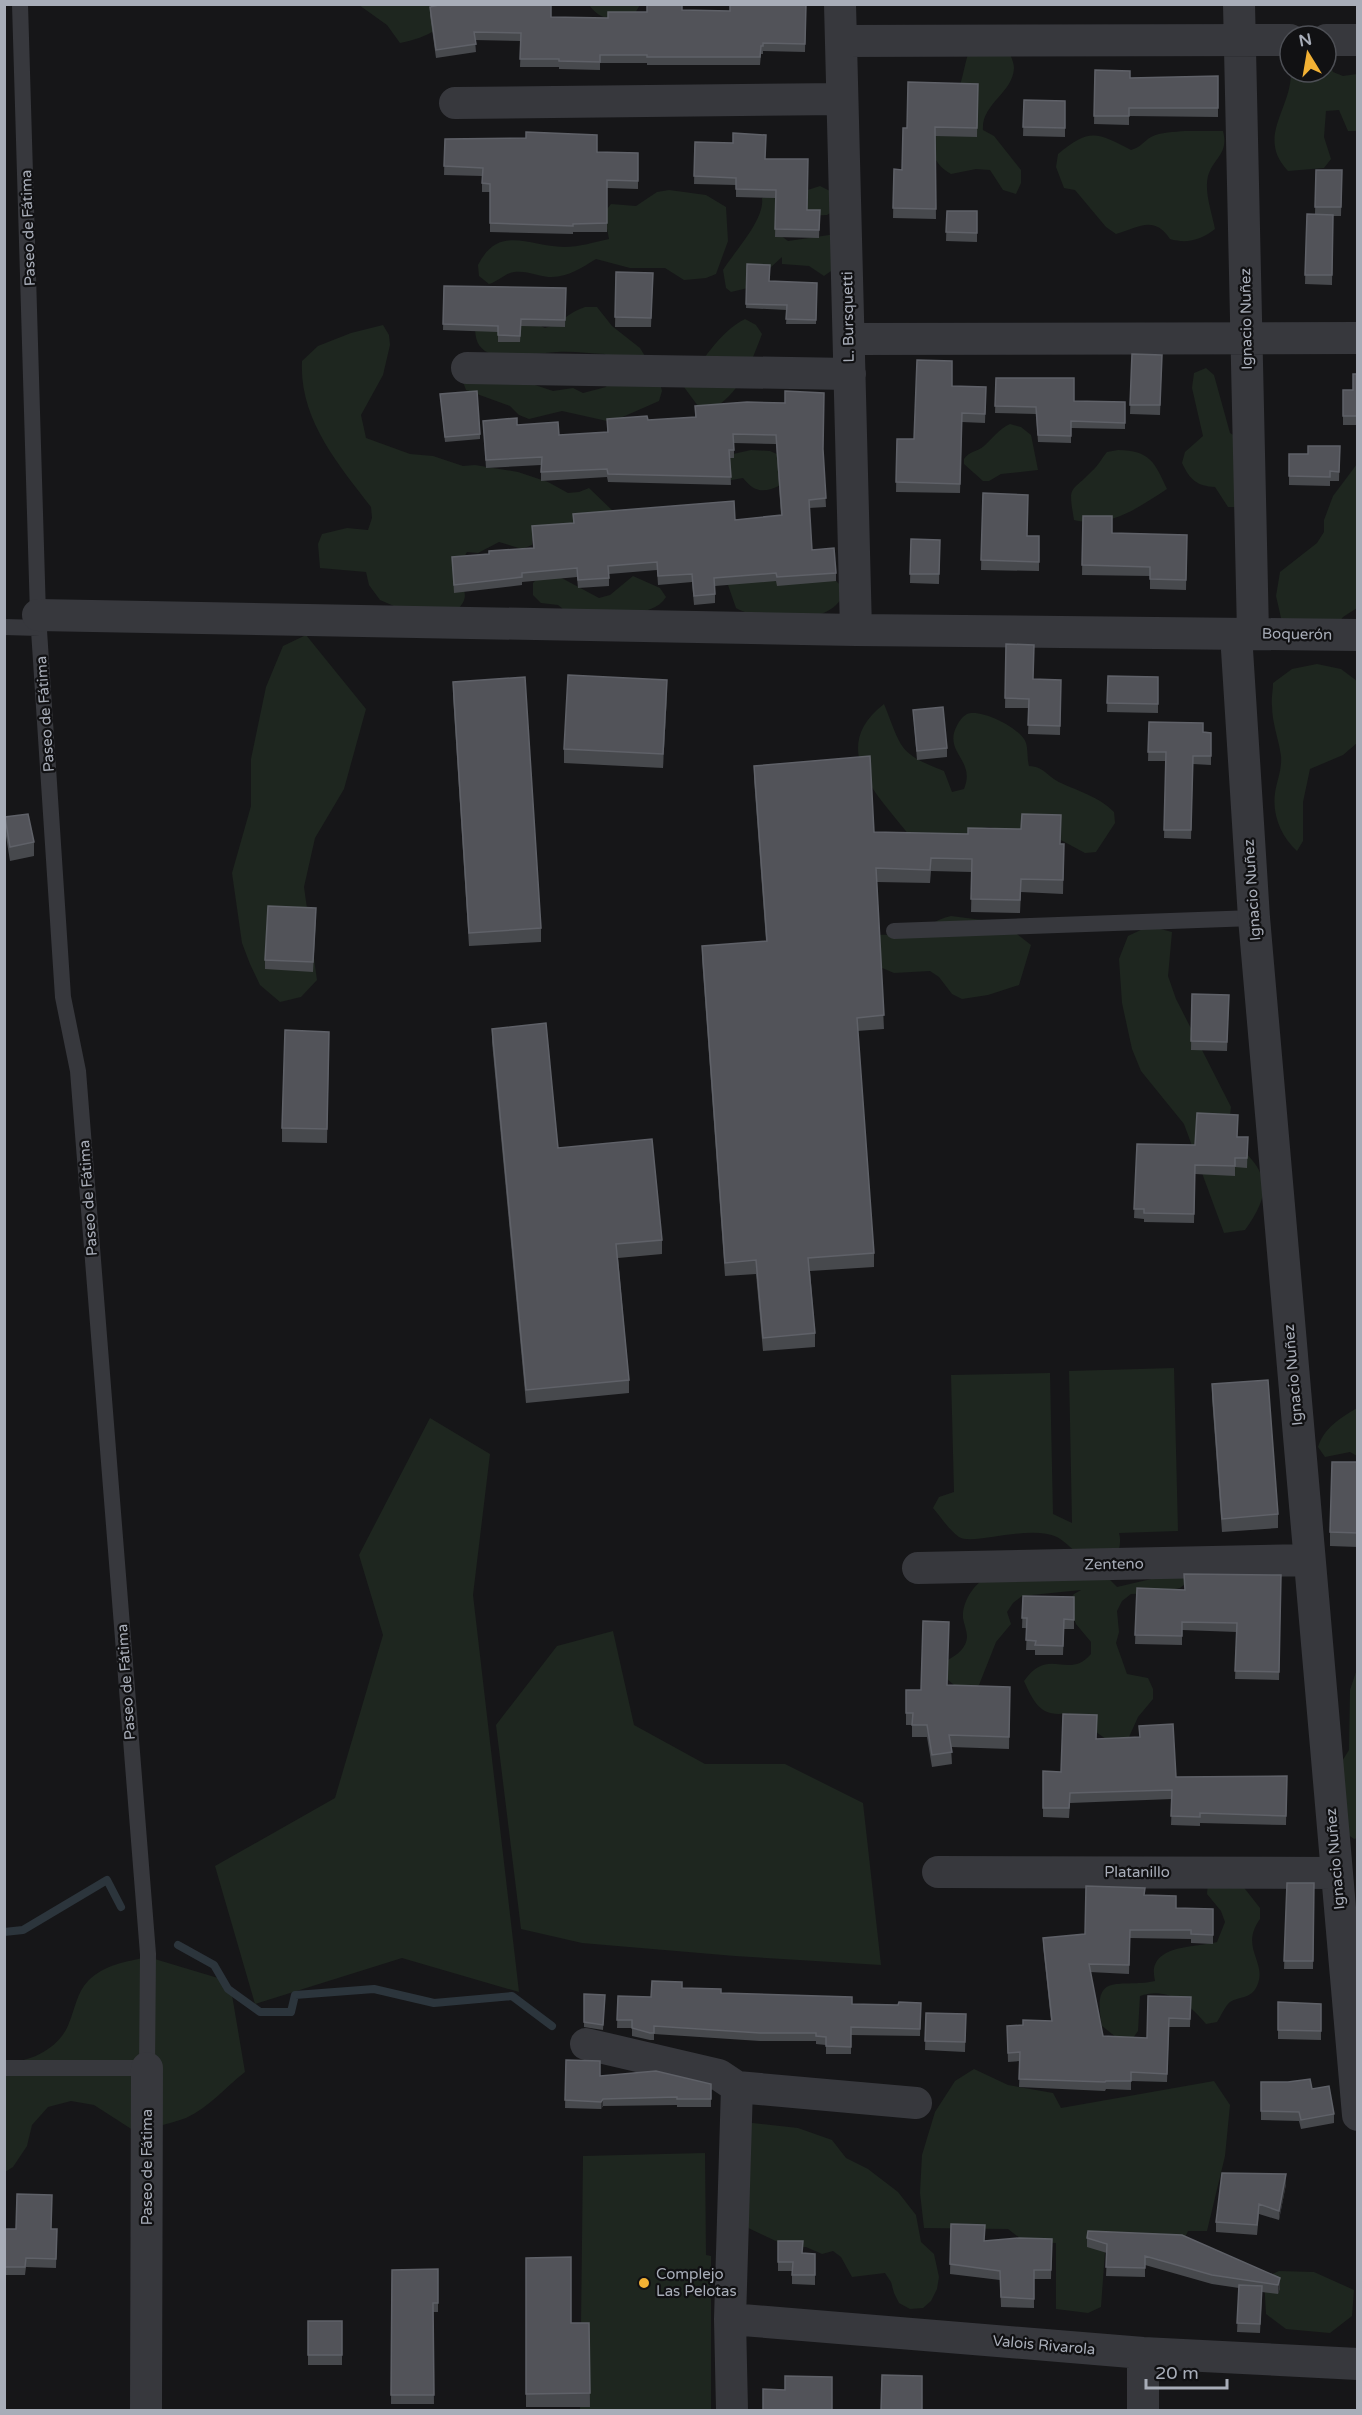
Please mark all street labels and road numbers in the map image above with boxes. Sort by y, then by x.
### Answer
street label: Paseo de Fátima [17,169,39,287]
street label: Ignacio Nuñez [1236,268,1256,370]
street label: L. Bursquetti [838,271,858,363]
street label: Boquerón [1262,624,1332,644]
street label: Paseo de Fátima [32,655,58,773]
street label: Ignacio Nuñez [1239,839,1265,941]
street label: Paseo de Fátima [75,1139,101,1257]
street label: Ignacio Nuñez [1280,1323,1306,1427]
street label: Zenteno [1084,1554,1144,1574]
street label: Paseo de Fátima [113,1623,139,1741]
street label: Ignacio Nuñez [1322,1807,1348,1911]
street label: Platanillo [1104,1863,1170,1881]
street label: Paseo de Fátima [138,2109,156,2225]
street label: Valois Rivarola [992,2332,1096,2358]

